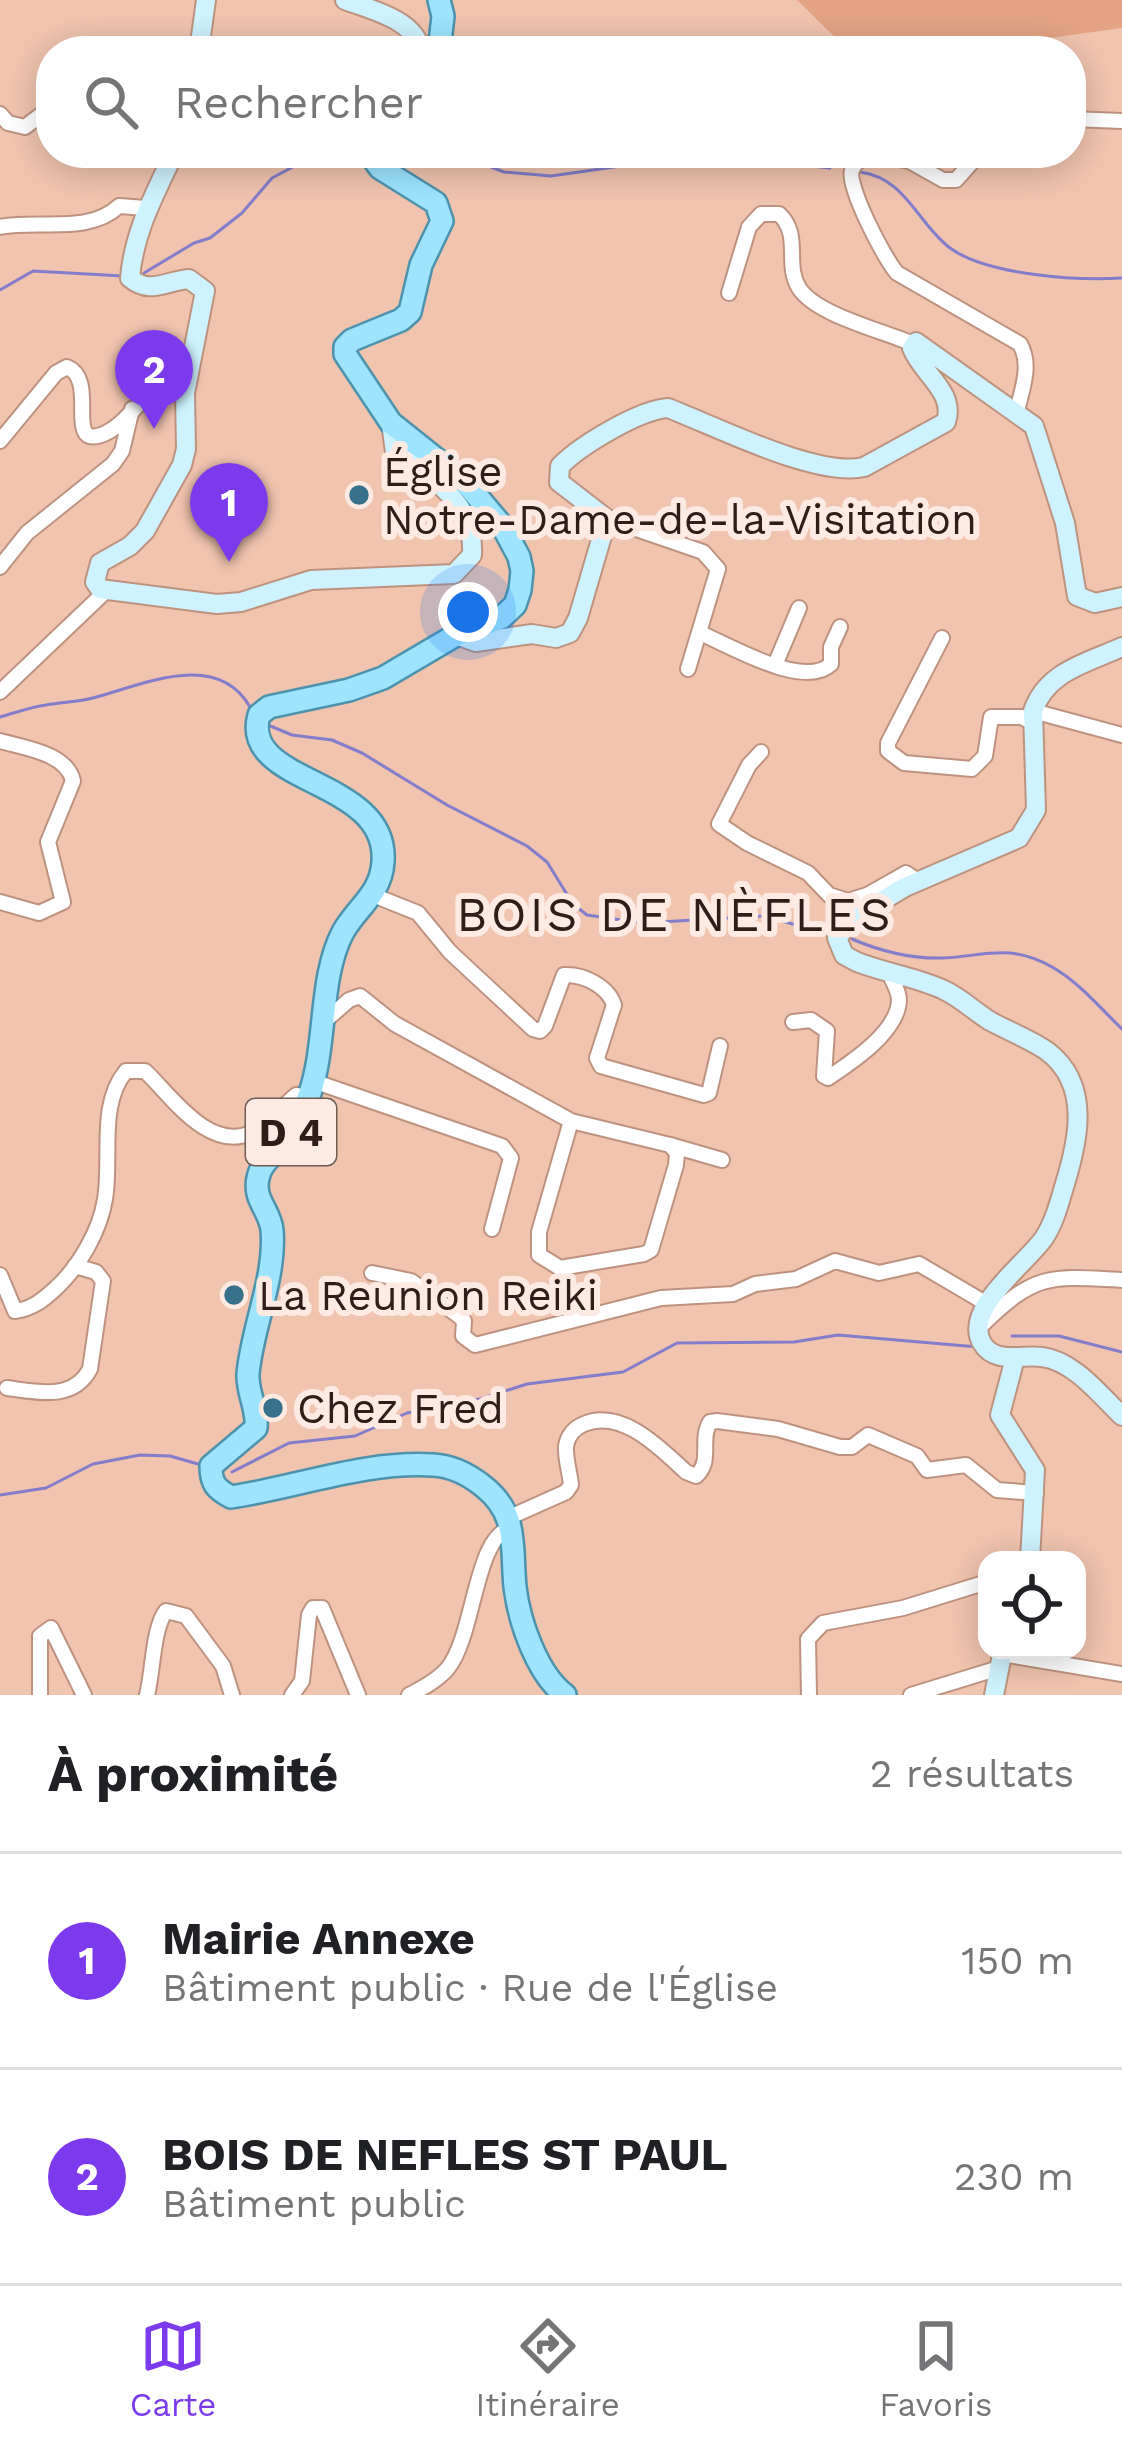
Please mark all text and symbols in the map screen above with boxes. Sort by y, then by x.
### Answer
search box [36,36,1086,168]
icon: search [78,69,144,135]
text: Rechercher [174,76,423,129]
pin: 2 [115,330,193,429]
place label: Église Notre-Dame-de-la-Visitation [383,447,977,544]
pin: 1 [190,463,268,562]
marker: Église Notre-Dame-de-la-Visitation [346,482,372,508]
your location [438,582,498,642]
district label: BOIS DE NÈFLES [456,886,894,943]
road number: D 4 [246,1099,336,1165]
place label: La Reunion Reiki [258,1271,598,1320]
marker: La Reunion Reiki [221,1282,247,1308]
place label: Chez Fred [297,1384,504,1433]
marker: Chez Fred [260,1395,286,1421]
map controls [978,1551,1086,1659]
button: locate [978,1551,1086,1659]
text: À proximité [48,1744,338,1803]
text: 2 résultats [870,1751,1074,1796]
text: Mairie Annexe [162,1912,475,1965]
text: 1 [79,1938,95,1983]
text: 150 m [961,1938,1074,1983]
text: Bâtiment public · Rue de l'Église [162,1965,778,2010]
text: BOIS DE NEFLES ST PAUL [162,2128,728,2181]
text: 2 [75,2154,99,2199]
text: 230 m [954,2154,1074,2199]
text: Bâtiment public [162,2181,466,2226]
tab: Carte [130,2313,216,2424]
tab: Itinéraire [476,2313,620,2424]
tab: Favoris [879,2313,992,2424]

